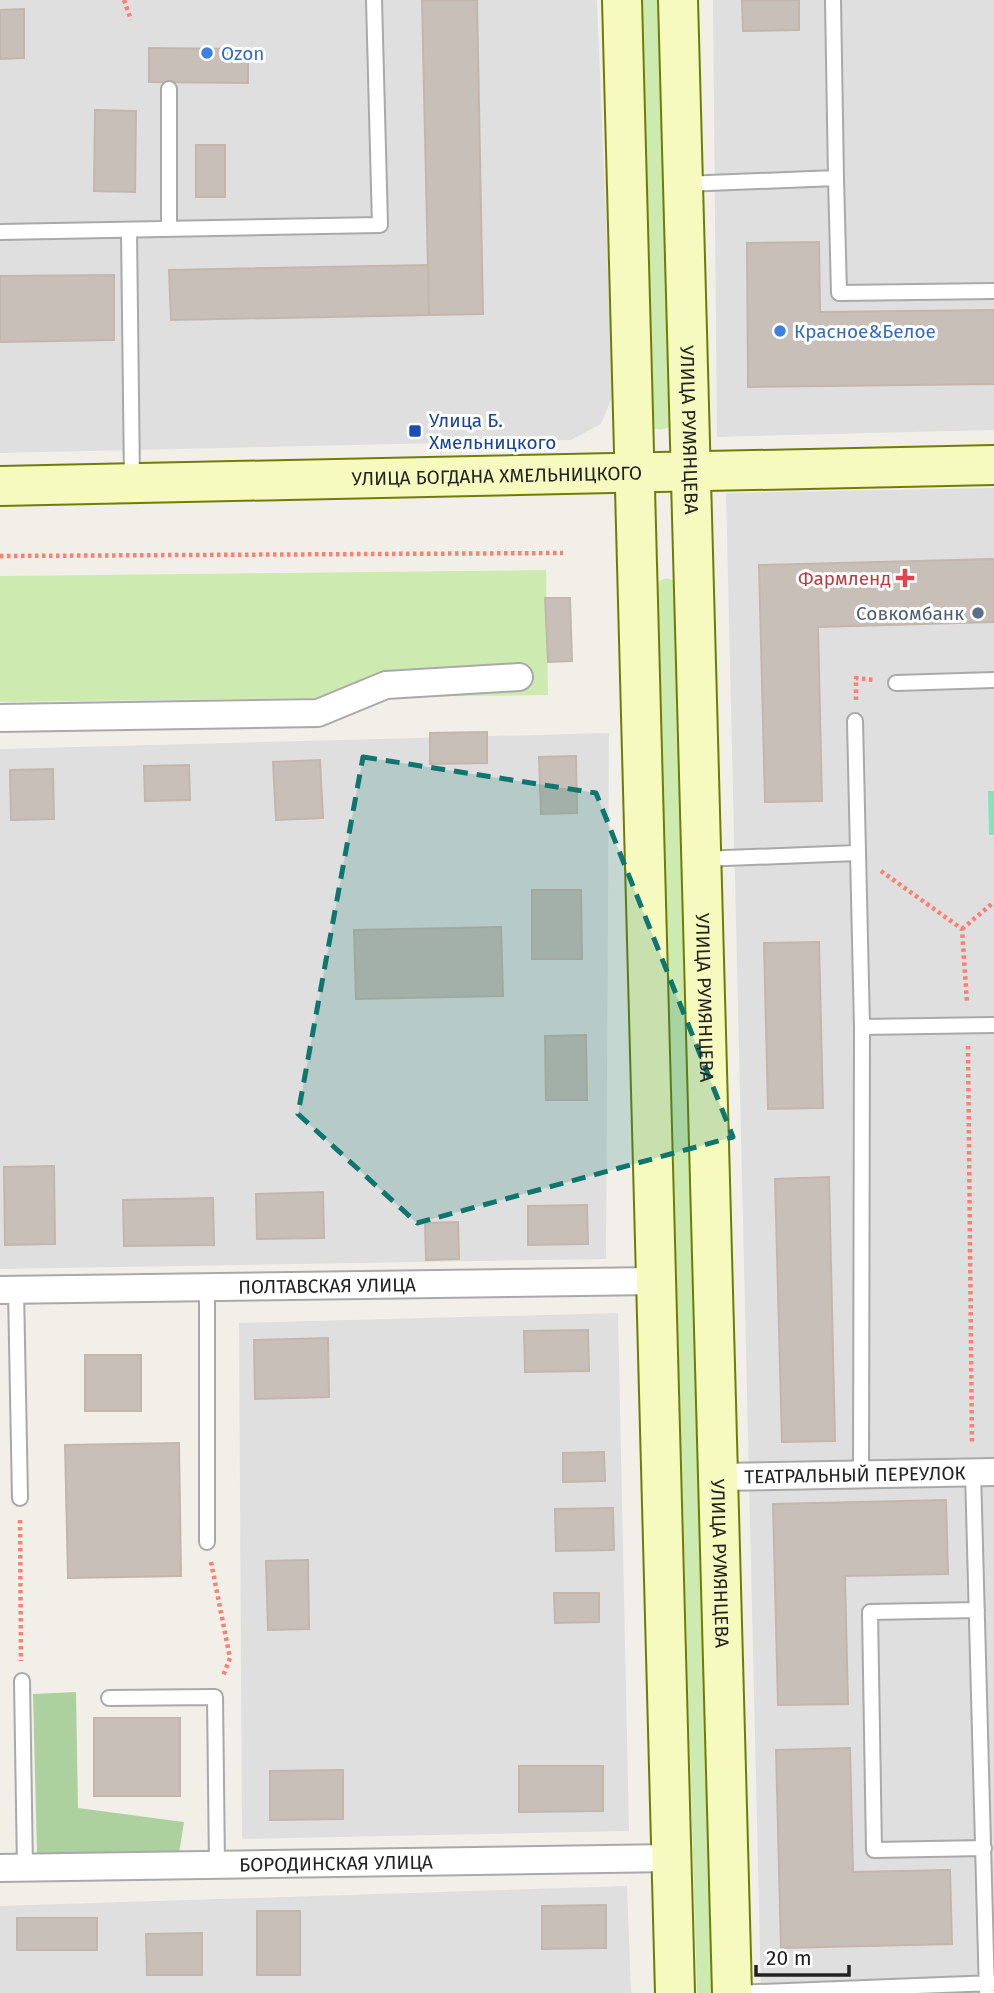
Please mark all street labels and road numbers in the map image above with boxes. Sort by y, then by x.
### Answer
street label: УЛИЦА РУМЯНЦЕВА [675,345,703,515]
street label: УЛИЦА БОГДАНА ХМЕЛЬНИЦКОГО [351,461,642,491]
street label: УЛИЦА РУМЯНЦЕВА [691,913,718,1083]
street label: ПОЛТАВСКАЯ УЛИЦА [238,1273,416,1299]
street label: ТЕАТРАЛЬНЫЙ ПЕРЕУЛОК [744,1462,966,1489]
street label: УЛИЦА РУМЯНЦЕВА [706,1479,734,1648]
street label: БОРОДИНСКАЯ УЛИЦА [239,1851,433,1876]

